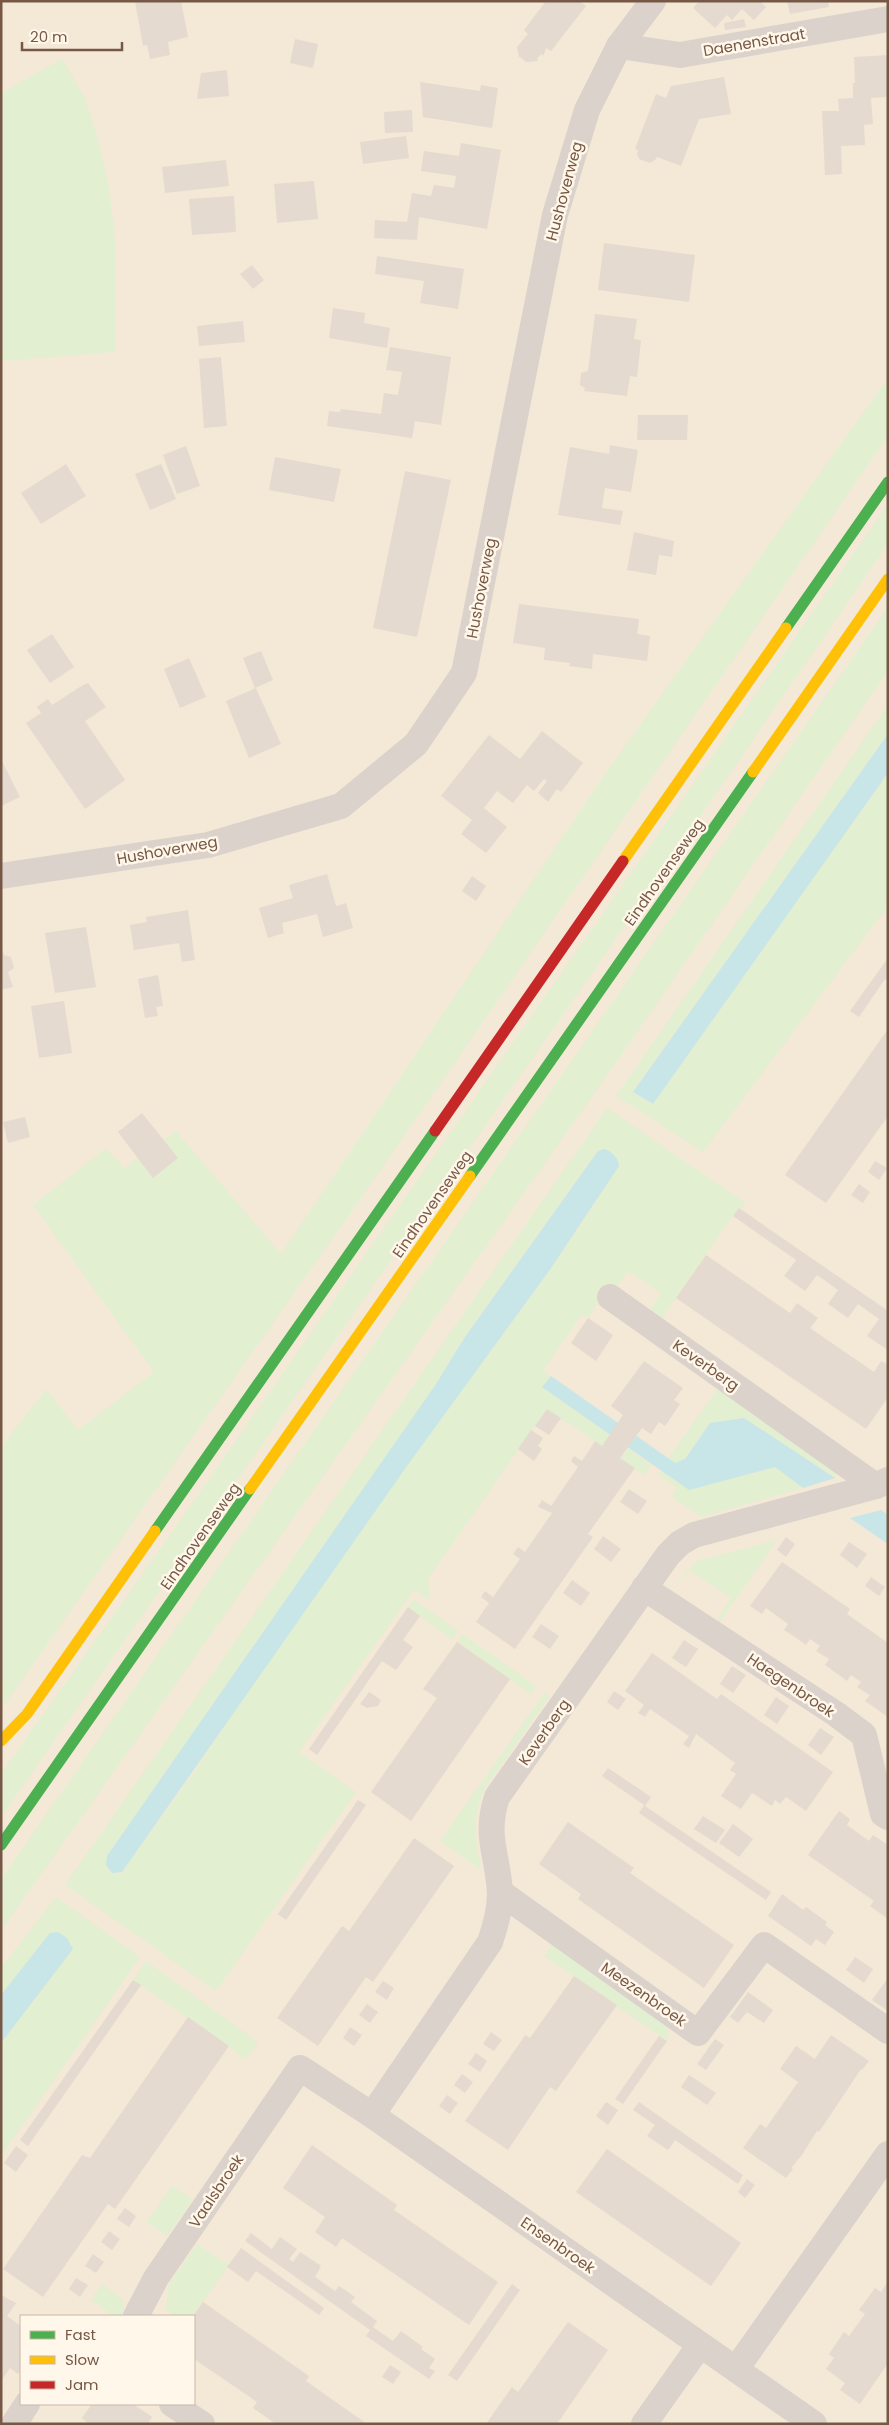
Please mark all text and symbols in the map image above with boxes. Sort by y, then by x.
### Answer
scale bar [22,20,122,52]
street label: Daenenstraat [701,23,807,61]
text: 20 m [30,26,68,47]
street label: Hushoverweg [541,139,587,243]
street label: Hushoverweg [461,536,501,640]
street label: Eindhovenseweg [619,814,709,930]
street label: Hushoverweg [115,831,219,869]
street label: Eindhovenseweg [387,1146,477,1262]
street label: Keverberg [669,1334,743,1396]
street label: Eindhovenseweg [155,1478,245,1594]
street label: Haegenbroek [743,1648,839,1722]
street label: Keverberg [513,1695,575,1769]
street label: Meezenbroek [597,1957,691,2031]
street label: Vaalsbroek [184,2150,248,2232]
street label: Ensenbroek [517,2212,600,2279]
legend [20,2315,195,2405]
text: Fast [65,2324,96,2345]
text: Slow [65,2349,100,2370]
text: Jam [65,2374,99,2395]

